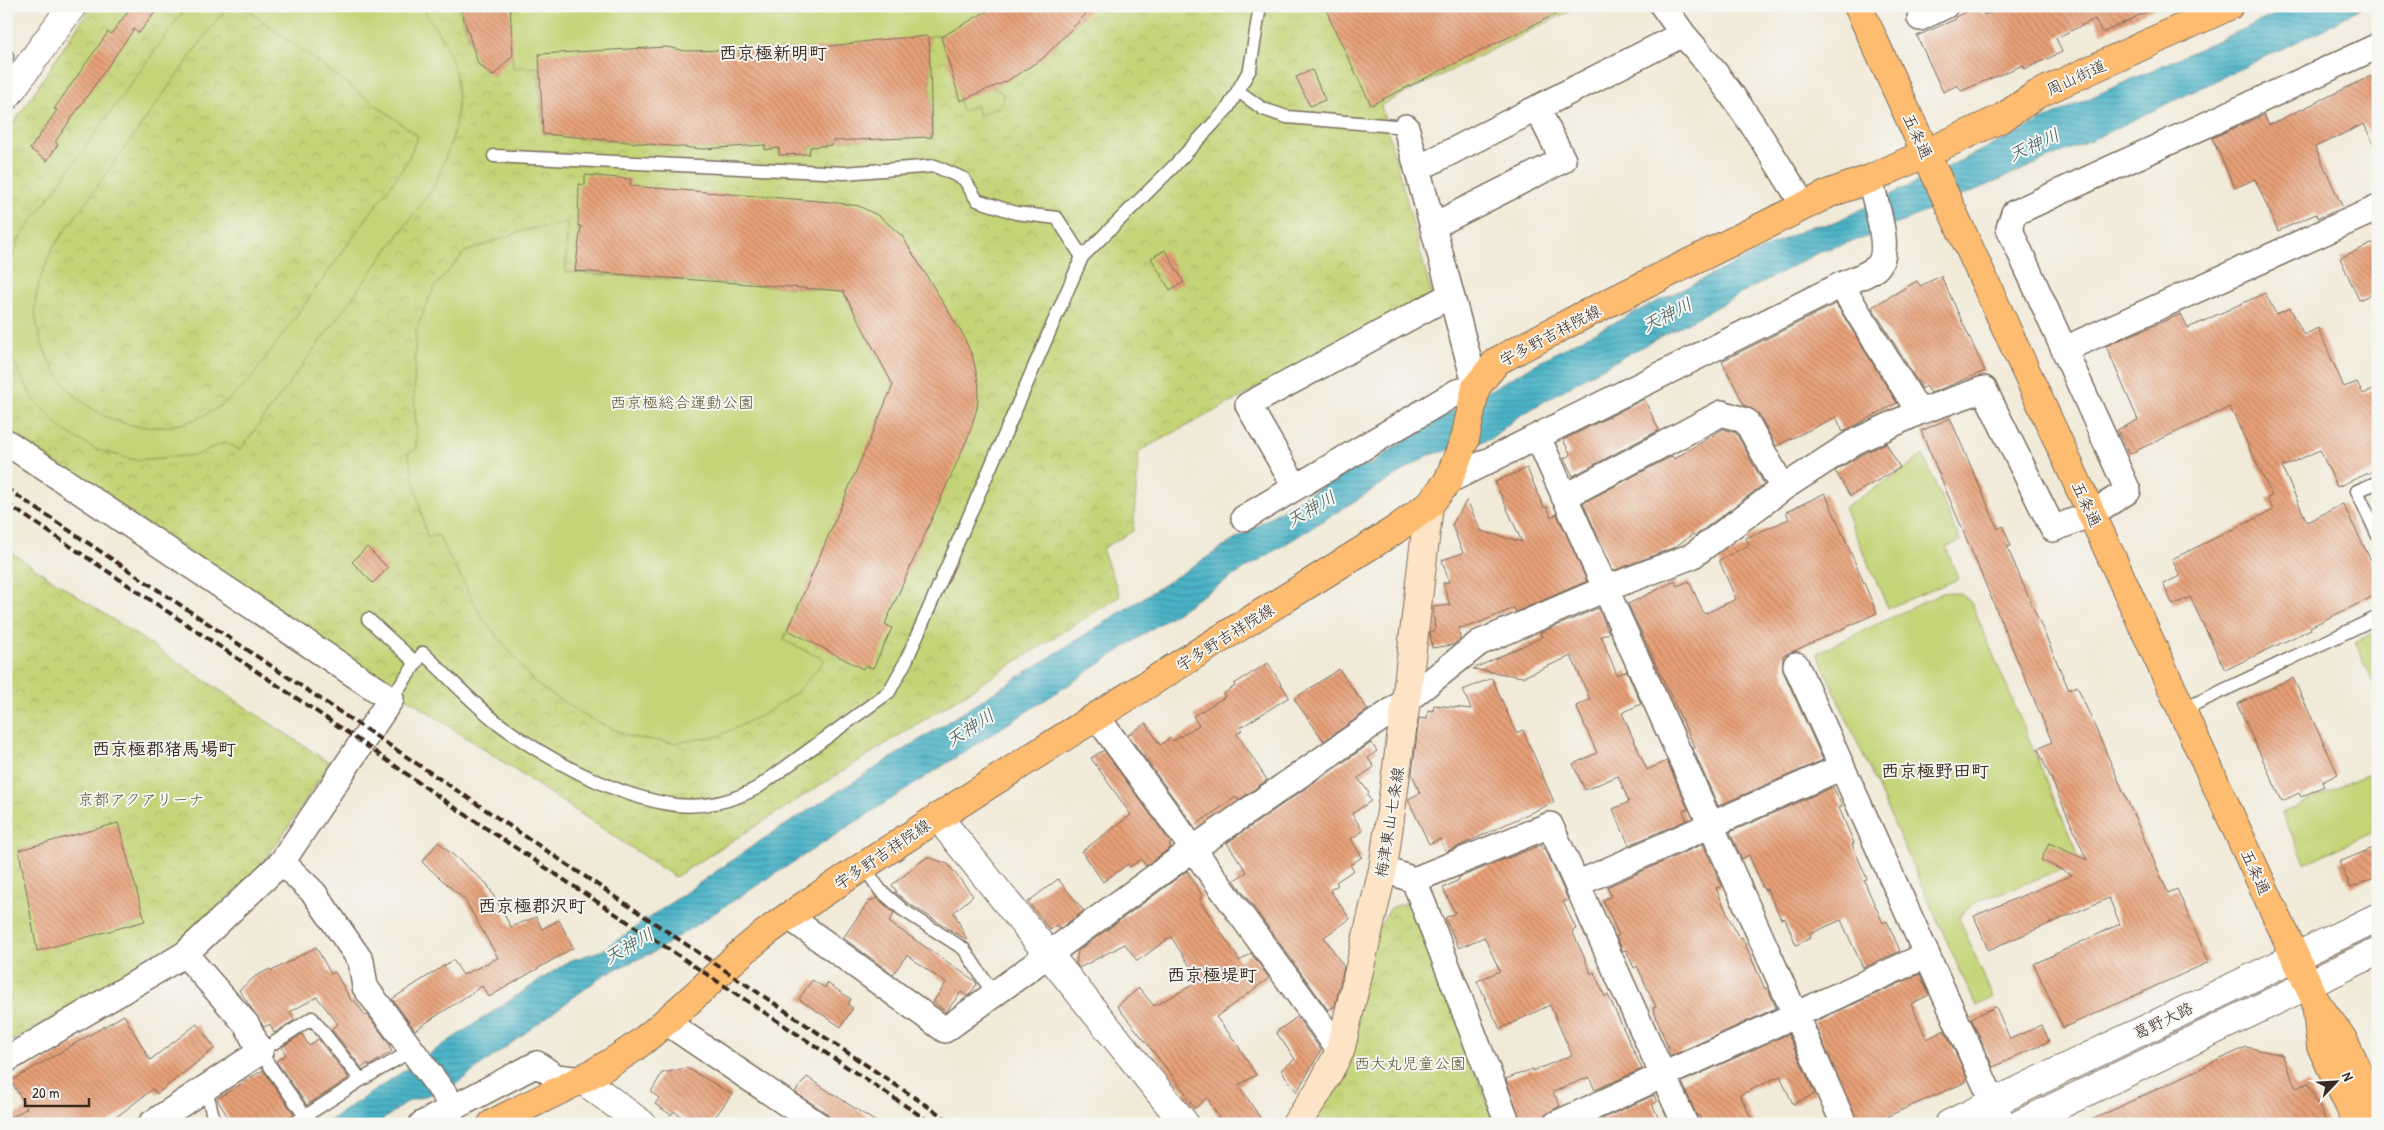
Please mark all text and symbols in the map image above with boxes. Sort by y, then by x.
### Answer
district label: 西京極新明町 [719,40,827,65]
street label: 周山街道 [2042,54,2110,100]
street label: 五条通 [1898,110,1938,162]
water label: 天神川 [2004,122,2064,167]
water label: 天神川 [1637,291,1697,338]
street label: 宇多野吉祥院線 [1495,299,1605,371]
park label: 西京極総合運動公園 [610,391,754,413]
street label: 五条通 [2067,478,2107,530]
water label: 天神川 [1281,484,1340,533]
street label: 宇多野吉祥院線 [1172,598,1278,676]
water label: 天神川 [940,702,999,753]
district label: 西京極郡猪馬場町 [92,736,236,761]
district label: 西京極野田町 [1881,758,1989,783]
street label: 梅津東山七条線 [1369,765,1409,879]
park label: 京都アクアリーナ [77,788,205,810]
street label: 宇多野吉祥院線 [829,814,935,894]
street label: 五条通 [2236,846,2276,898]
district label: 西京極郡沢町 [478,893,586,918]
water label: 天神川 [599,921,658,970]
district label: 西京極堤町 [1167,962,1257,987]
street label: 葛野大路 [2129,996,2197,1044]
park label: 西大丸児童公園 [1354,1052,1466,1074]
north arrow [2312,1058,2362,1108]
text: N [2338,1069,2359,1084]
scale bar [25,1075,89,1107]
text: 20 m [32,1082,59,1103]

